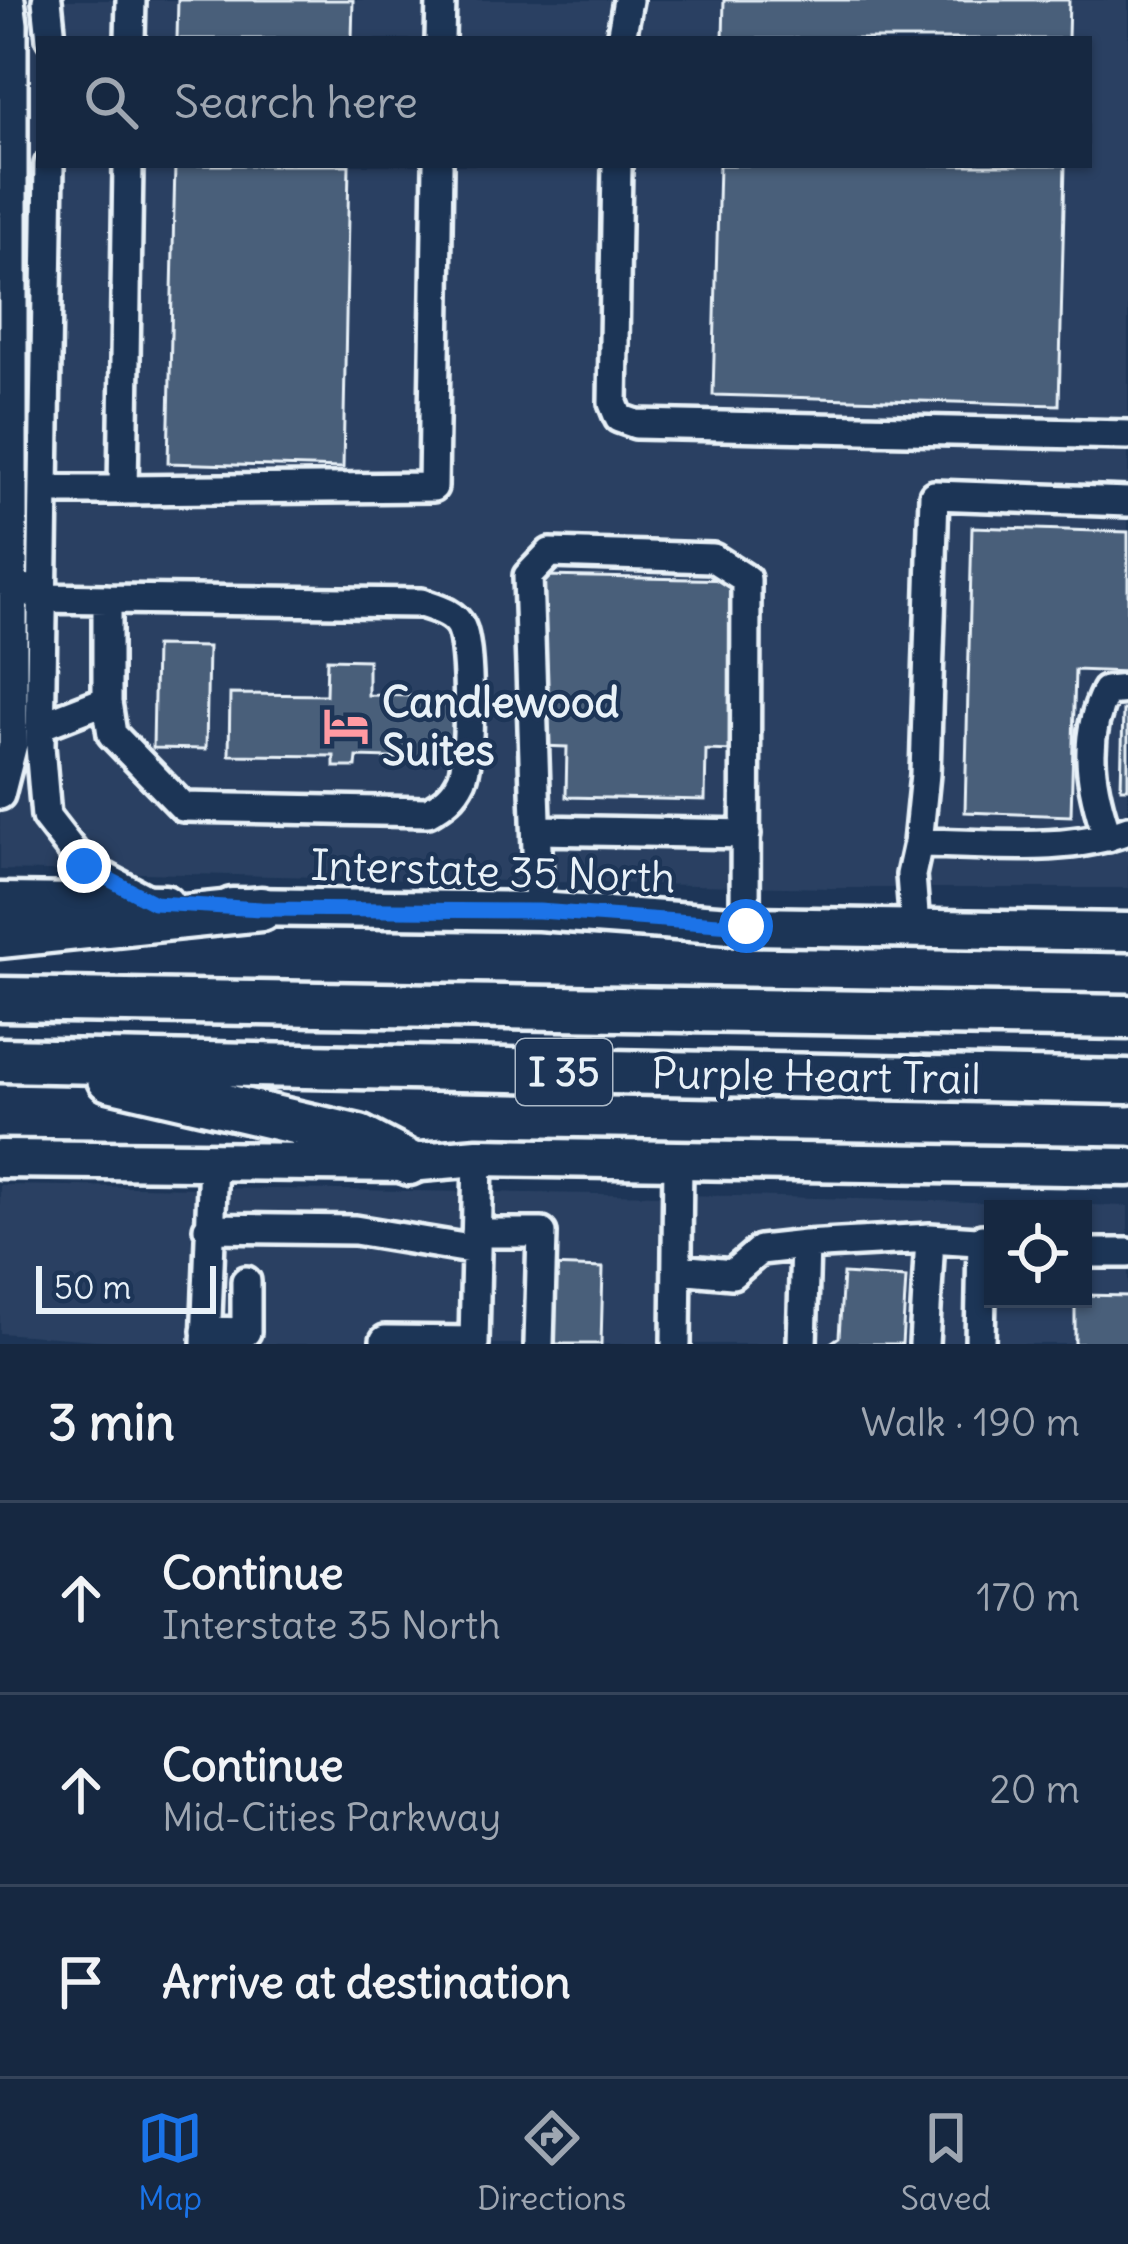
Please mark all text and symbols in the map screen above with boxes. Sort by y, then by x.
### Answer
search box [36,36,1092,168]
icon: search [78,69,144,135]
text: Search here [174,74,418,130]
place label: Candlewood Suites [382,676,620,776]
hotel icon: Candlewood Suites [321,701,371,751]
route end [57,839,111,893]
street label: Interstate 35 North [310,839,676,903]
route start [719,899,773,953]
road number: I 35 [516,1039,612,1105]
street label: Purple Heart Trail [651,1047,981,1105]
map controls [984,1200,1092,1308]
button: locate [984,1200,1092,1308]
scale bar [36,1260,216,1313]
text: 50 m [54,1266,131,1308]
text: 3 min [48,1390,175,1454]
text: Walk · 190 m [861,1398,1080,1447]
text: Continue [162,1545,344,1601]
icon: ahead [48,1565,114,1631]
text: 170 m [976,1573,1080,1622]
text: Interstate 35 North [162,1601,501,1650]
text: Continue [162,1737,344,1793]
icon: ahead [48,1757,114,1823]
text: 20 m [989,1765,1080,1814]
text: Mid-Cities Parkway [162,1793,501,1842]
icon: arrive [48,1949,114,2015]
text: Arrive at destination [162,1954,571,2010]
tab: Map [137,2105,203,2219]
tab: Directions [477,2105,626,2219]
tab: Saved [901,2105,991,2219]

